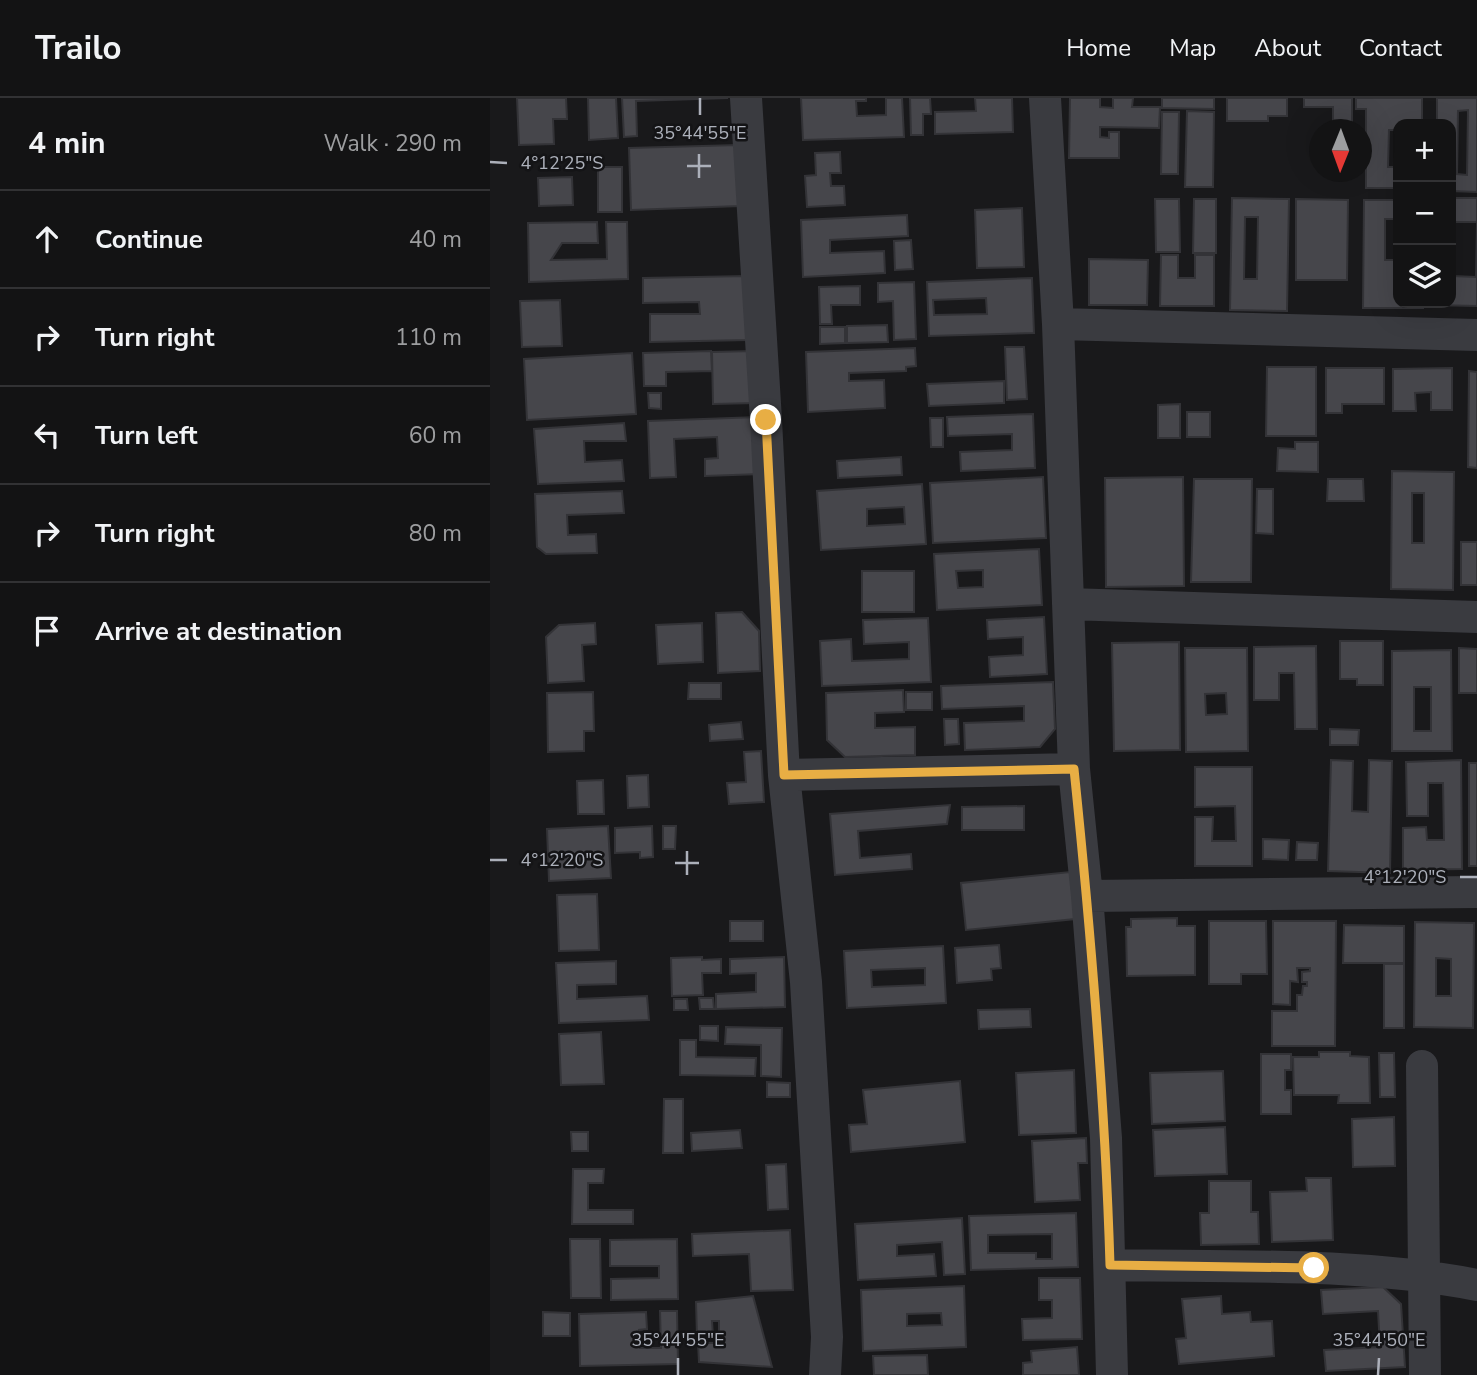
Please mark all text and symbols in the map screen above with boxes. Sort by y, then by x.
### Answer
text: Trailo [35,26,122,71]
text: Home [1066,32,1131,64]
text: Map [1169,32,1216,64]
text: About [1254,32,1321,64]
text: Contact [1359,32,1442,64]
north arrow [1309,119,1372,182]
map controls [1393,119,1456,308]
button: + [1393,119,1456,182]
text: 35°44'55"E [654,121,747,145]
text: 4 min [28,123,106,164]
text: Walk · 290 m [323,128,462,159]
text: 4°12'25"S [521,151,603,175]
button: − [1393,182,1456,245]
icon: ahead [28,220,66,258]
text: Continue [95,222,203,257]
text: 40 m [409,224,462,255]
button: layers [1393,245,1456,308]
icon: right [28,318,66,356]
text: Turn right [95,320,214,355]
text: 110 m [395,322,462,353]
route end [750,404,781,435]
icon: left [28,416,66,454]
text: Turn left [95,418,198,453]
text: 60 m [409,420,462,451]
icon: right [28,514,66,552]
text: Turn right [95,516,214,551]
text: 80 m [409,518,462,549]
icon: arrive [28,612,66,650]
text: Arrive at destination [95,614,342,649]
text: 4°12'20"S [521,848,603,872]
text: 4°12'20"S [1364,865,1446,889]
route start [1298,1252,1329,1283]
text: 35°44'55"E [632,1328,725,1352]
text: 35°44'50"E [1333,1328,1426,1352]

